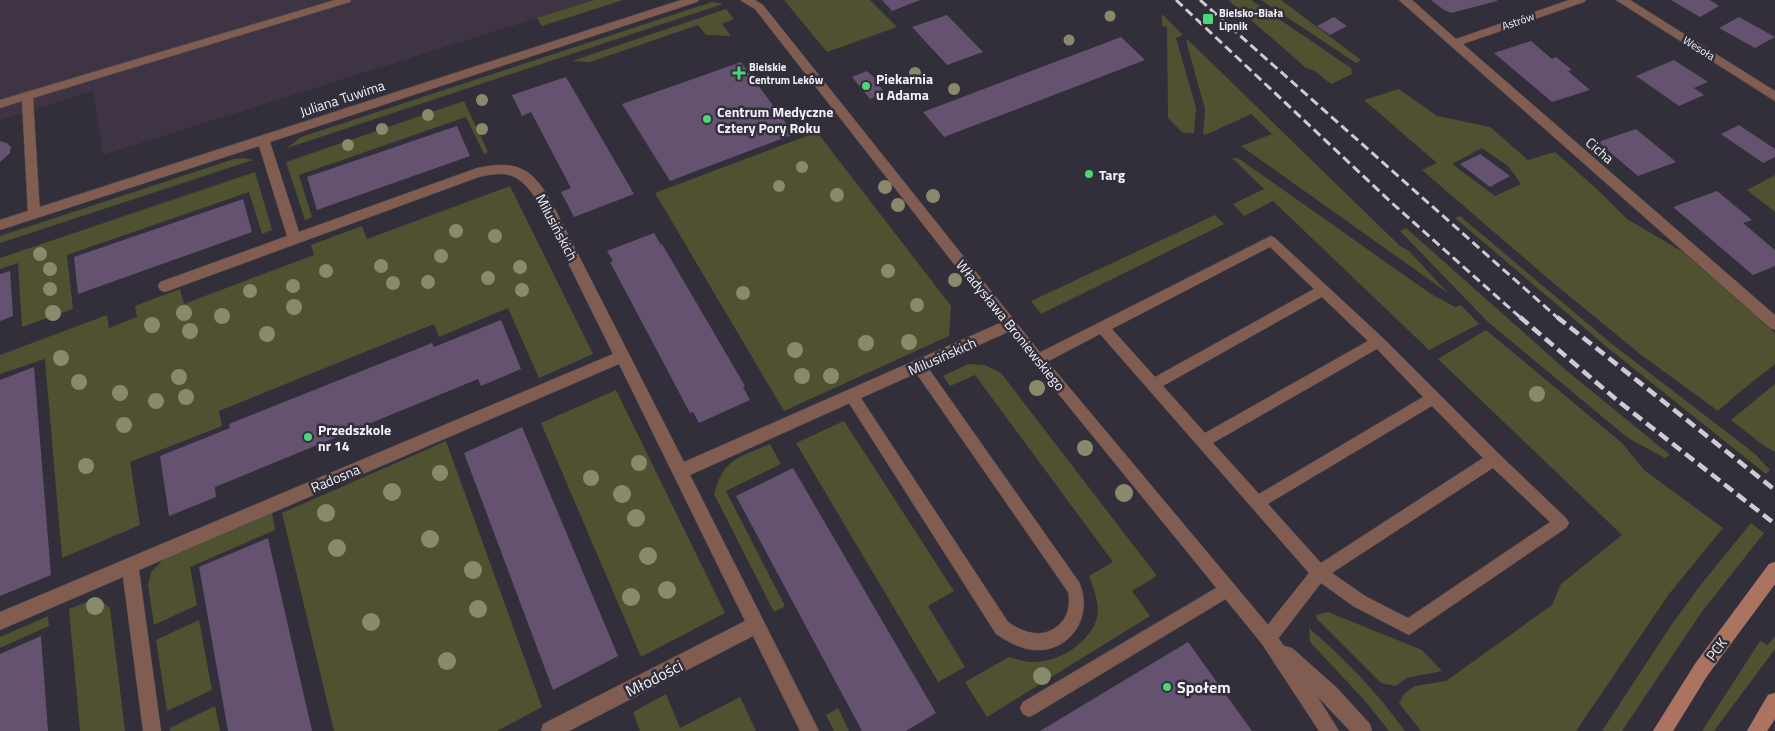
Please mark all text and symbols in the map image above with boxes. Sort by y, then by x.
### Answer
place label: Bielsko-Biała Lipnik [1219,5,1284,34]
street label: Astrów [1500,8,1537,34]
marker: Bielsko-Biała Lipnik [1201,12,1215,26]
street label: Wesoła [1680,32,1718,64]
place label: Bielskie Centrum Leków [749,59,824,88]
marker: Bielskie Centrum Leków [733,67,745,79]
place label: Piekarnia u Adama [876,68,933,105]
street label: Juliana Tuwima [297,74,387,122]
marker: Piekarnia u Adama [860,80,872,92]
place label: Centrum Medyczne Cztery Pory Roku [717,101,833,138]
marker: Centrum Medyczne Cztery Pory Roku [701,113,713,125]
street label: Cicha [1581,132,1619,168]
place label: Targ [1099,164,1126,185]
marker: Targ [1083,168,1095,180]
street label: Milusińskich [531,190,583,264]
street label: Władysława Broniewskiego [951,255,1071,395]
street label: Milusińskich [905,332,979,380]
place label: Przedszkole nr 14 [318,419,391,456]
marker: Przedszkole nr 14 [302,431,314,443]
street label: Radosna [307,458,363,498]
street label: PCK [1700,633,1732,665]
street label: Młodości [621,653,687,703]
place label: Społem [1177,675,1231,699]
marker: Społem [1161,681,1173,693]

